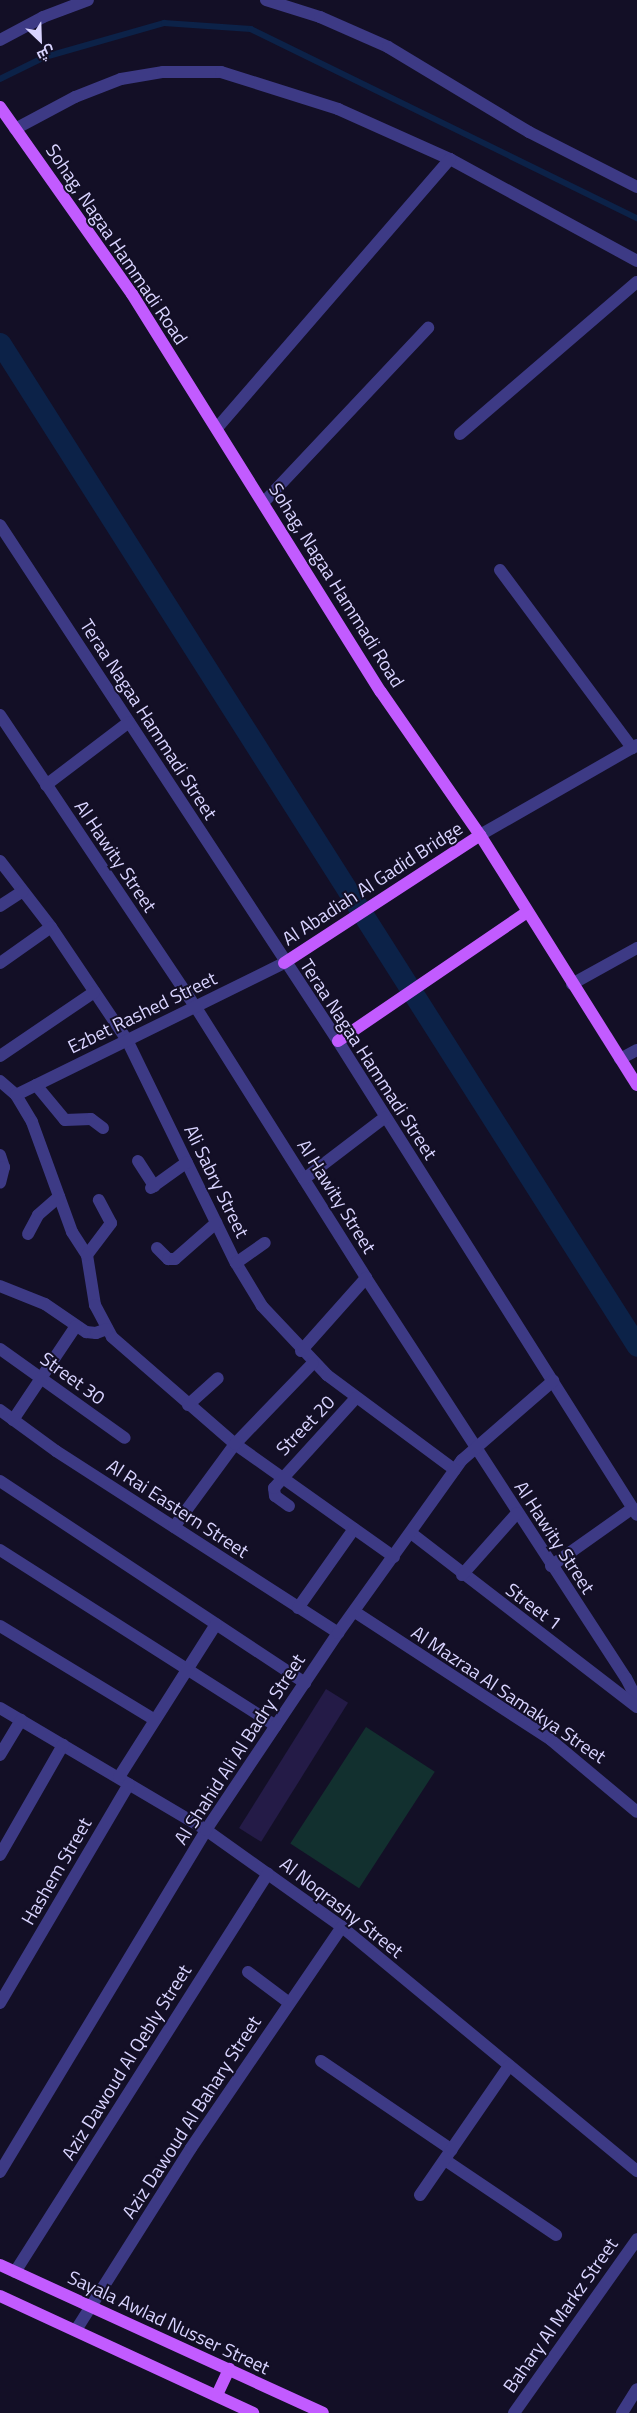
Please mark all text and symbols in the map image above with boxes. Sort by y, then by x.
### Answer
north arrow [15,15,65,65]
text: ش [34,41,59,67]
street label: Sohag, Nagaa Hammadi Road [41,139,193,349]
street label: Sohag, Nagaa Hammadi Road [265,479,409,691]
street label: Teraa Nagaa Hammadi Street [76,615,222,823]
street label: Al Hawity Street [70,796,162,916]
street label: Al Abadiah Al Gadid Bridge [278,816,466,950]
street label: Teraa Nagaa Hammadi Street [296,955,442,1163]
street label: Ezbet Rashed Street [64,966,220,1058]
street label: Ali Sabry Street [180,1121,254,1241]
street label: Al Hawity Street [293,1135,381,1257]
street label: Street 30 [36,1347,110,1409]
street label: Street 20 [271,1390,339,1460]
street label: Al Rai Eastern Street [103,1454,253,1562]
street label: Al Hawity Street [510,1476,600,1598]
street label: Street 1 [502,1578,566,1634]
street label: Al Mazraa Al Samakya Street [407,1620,611,1768]
street label: Al Shahid Ali Al Badry Street [169,1649,309,1849]
street label: Hashem Street [16,1813,96,1929]
street label: Al Noqrashy Street [276,1852,408,1962]
street label: Aziz Dawoud Al Qebly Street [56,1960,196,2164]
street label: Aziz Dawoud Al Bahary Street [117,2011,265,2223]
street label: Bahary Al Markz Street [498,2233,622,2397]
street label: Sayala Awlad Nusser Street [65,2265,273,2379]

